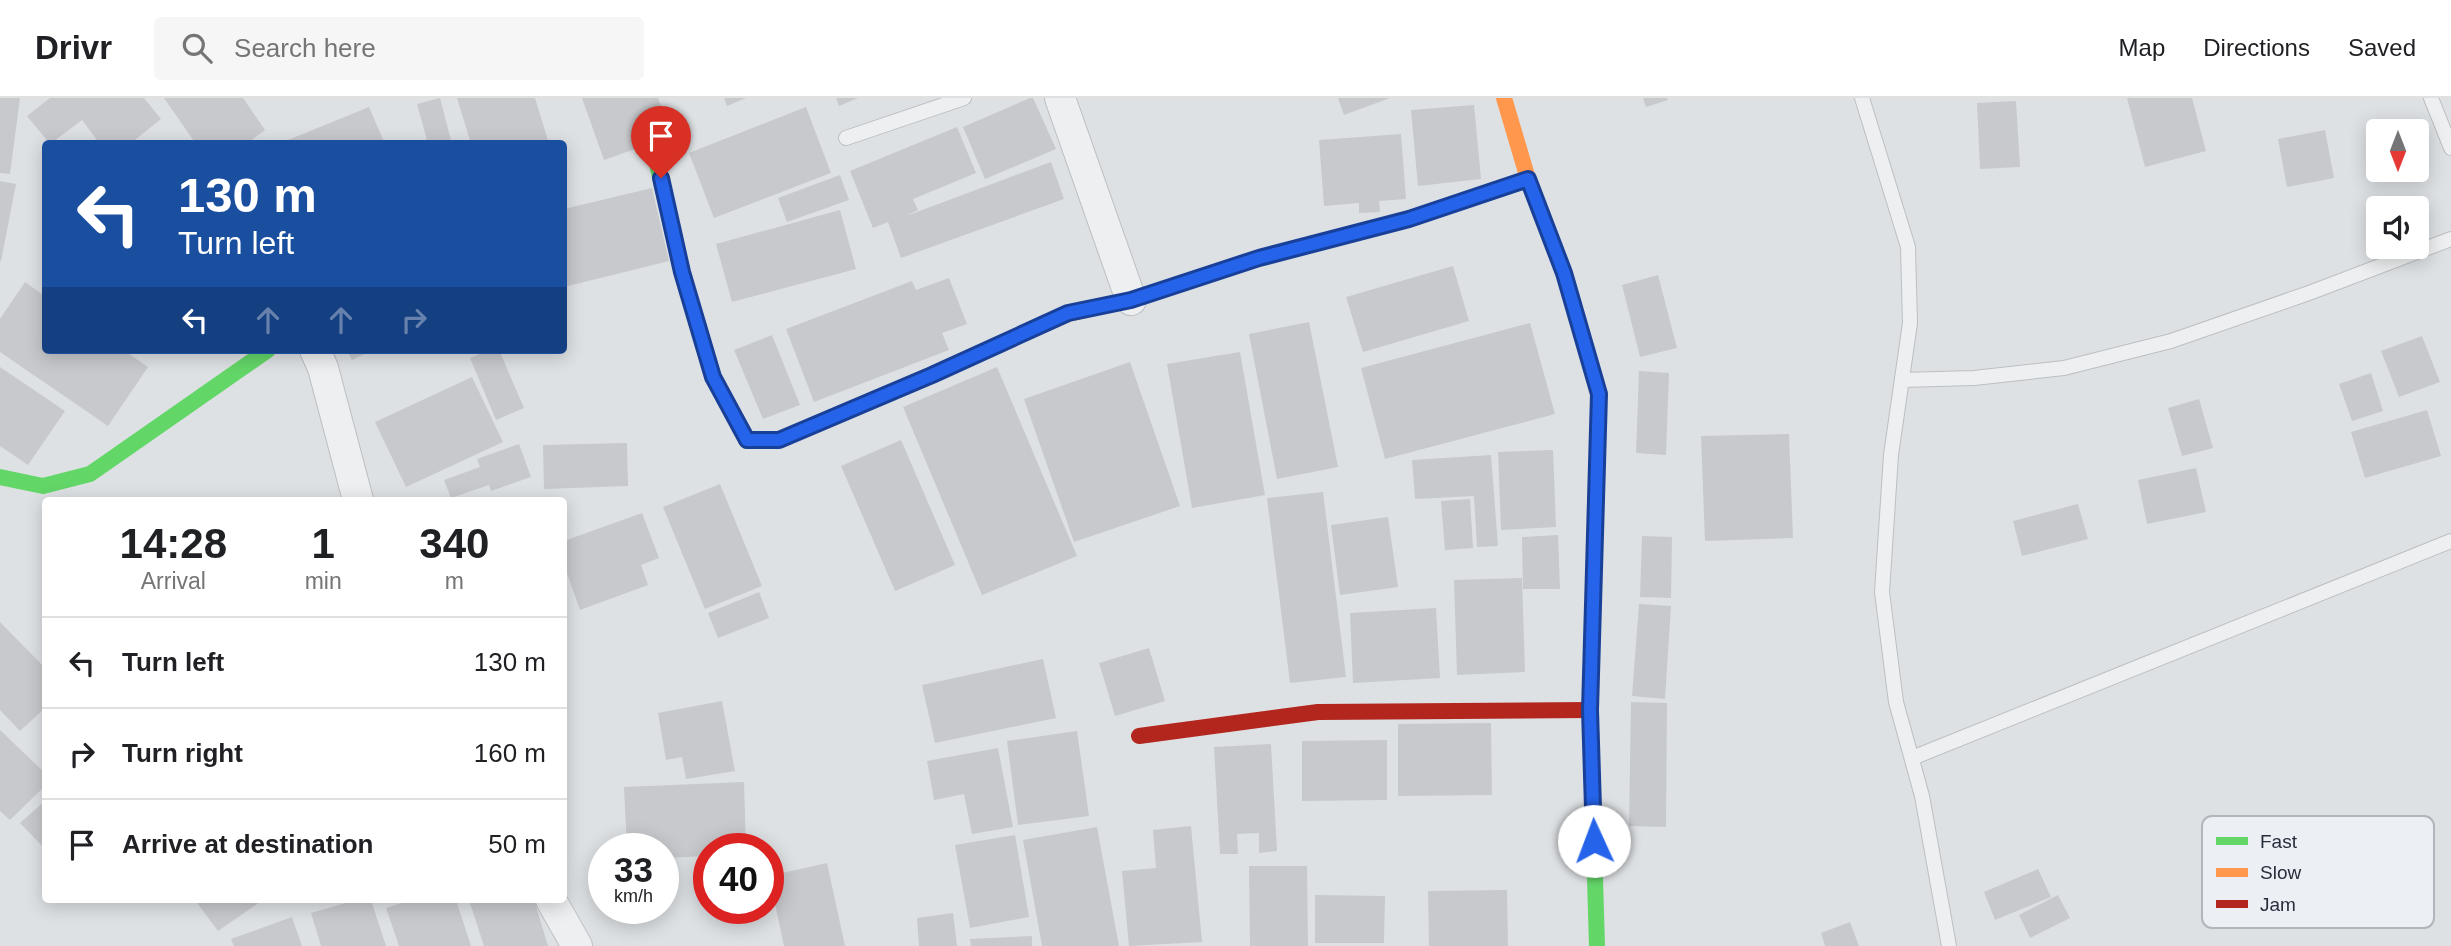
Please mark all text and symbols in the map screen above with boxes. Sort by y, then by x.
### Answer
search box [154,17,644,80]
text: Drivr [35,29,112,66]
icon: search [178,29,216,67]
text: Search here [234,33,376,63]
text: Map [2119,34,2165,61]
text: Directions [2203,34,2310,61]
text: Saved [2348,34,2416,61]
pin [631,106,691,178]
icon: arrive [642,117,680,155]
north arrow [2366,119,2429,182]
map controls [2366,119,2429,259]
icon: left [63,168,154,259]
text: 130 m [178,168,317,222]
button: sound [2366,196,2429,259]
text: Turn left [178,225,294,261]
icon: left [176,301,214,339]
icon: ahead [249,301,287,339]
icon: ahead [322,301,360,339]
icon: right [395,301,433,339]
text: 14:28 [120,520,227,567]
text: 1 [311,520,335,567]
text: 340 [419,520,489,567]
text: Arrival [141,568,206,594]
text: min [305,568,342,594]
text: m [445,568,464,594]
icon: left [63,644,101,682]
text: Turn left [122,647,224,677]
text: 130 m [474,647,546,677]
icon: right [63,735,101,773]
text: Turn right [122,738,243,768]
text: 160 m [474,738,546,768]
position arrow [1557,804,1631,878]
legend [2202,816,2434,928]
icon: arrive [63,826,101,864]
text: Arrive at destination [122,829,373,859]
text: 50 m [488,829,546,859]
text: Fast [2260,831,2298,852]
speed limit sign: 40 [693,833,784,924]
text: 33 [614,850,653,889]
text: Slow [2260,862,2301,883]
text: km/h [614,886,653,906]
text: Jam [2260,894,2296,915]

